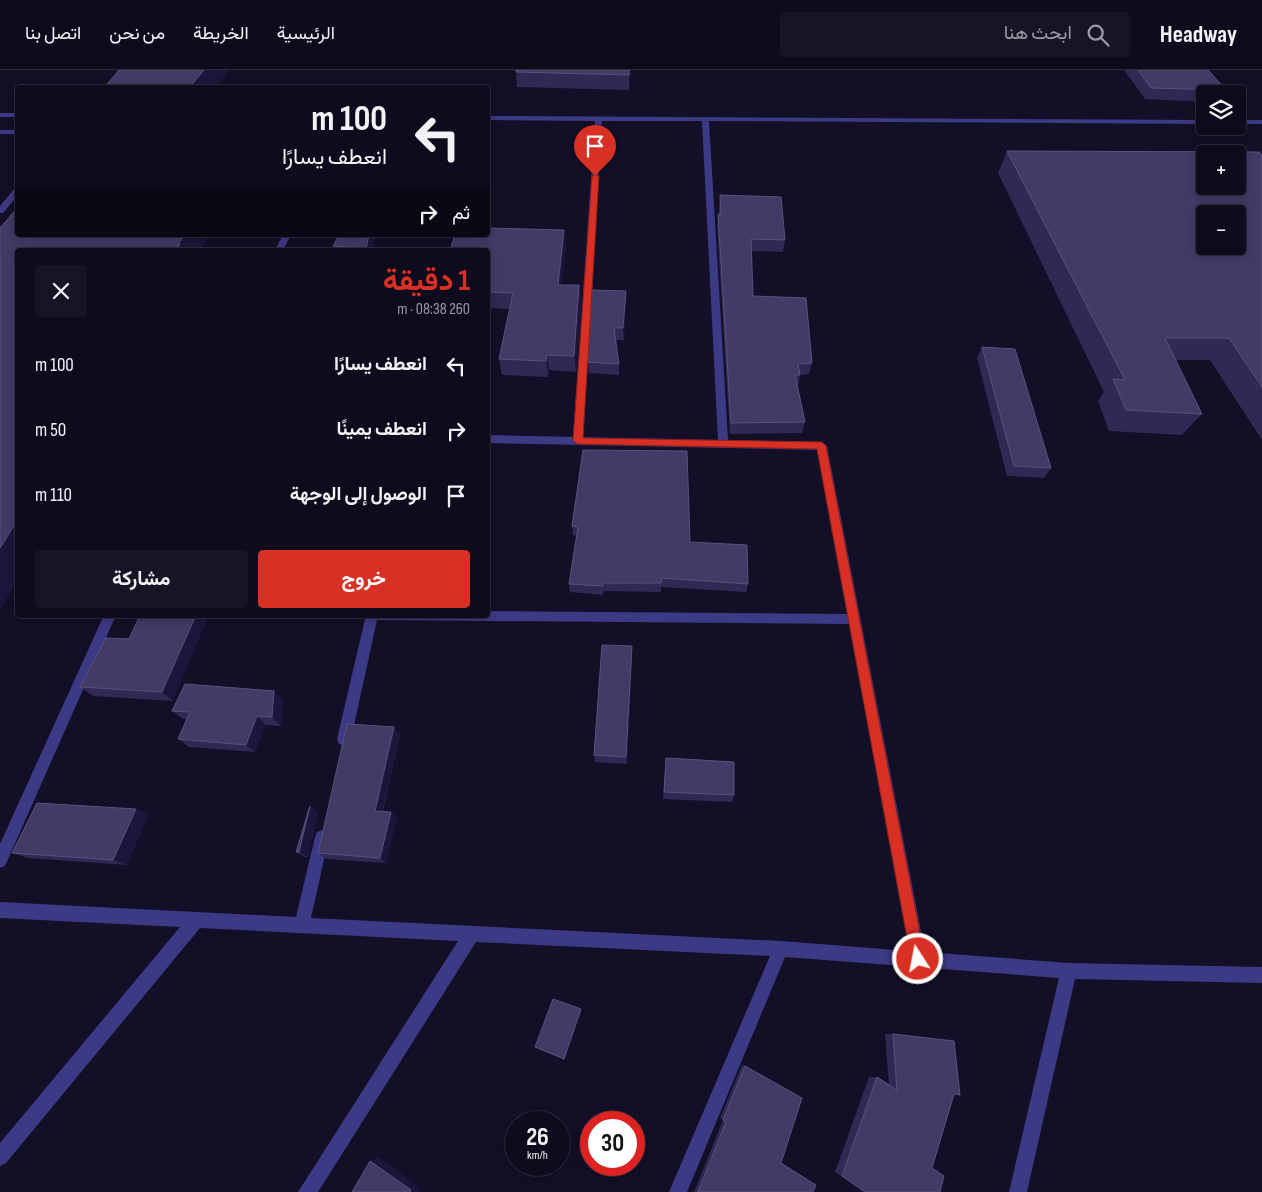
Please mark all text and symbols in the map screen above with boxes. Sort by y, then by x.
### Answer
search box [780,12,1130,57]
text: Headway [1160,20,1237,49]
icon: search [1084,21,1112,49]
text: ابحث هنا [1004,22,1072,45]
text: اتصل بنا [25,23,81,44]
text: من نحن [109,23,165,44]
text: الخريطة [193,23,249,44]
text: الرئيسية [277,23,335,44]
map controls [1196,85,1246,255]
button: layers [1196,85,1246,135]
text: 100 m [311,98,387,141]
icon: left [405,105,470,170]
pin [574,125,616,176]
icon: arrive [581,132,609,160]
text: انعطف يسارًا [282,144,387,171]
button: + [1196,145,1246,195]
icon: right [414,200,442,228]
text: ثم [452,202,470,225]
button: − [1196,205,1246,255]
text: 1 دقيقة [383,263,470,299]
button: close [35,265,87,317]
text: 260 m · 08:38 [397,300,470,319]
icon: left [442,352,470,380]
text: انعطف يسارًا [334,353,427,376]
text: 100 m [35,354,74,377]
icon: right [442,417,470,445]
text: انعطف يمينًا [336,418,427,441]
text: 50 m [35,419,66,442]
icon: arrive [442,482,470,510]
text: الوصول إلى الوجهة [290,483,427,506]
text: 110 m [35,484,72,507]
button: مشاركة [35,550,248,608]
button: خروج [258,550,470,608]
position arrow [891,932,943,984]
speed limit sign: 30 [580,1111,645,1176]
text: 26 [526,1122,549,1153]
text: km/h [527,1148,548,1163]

